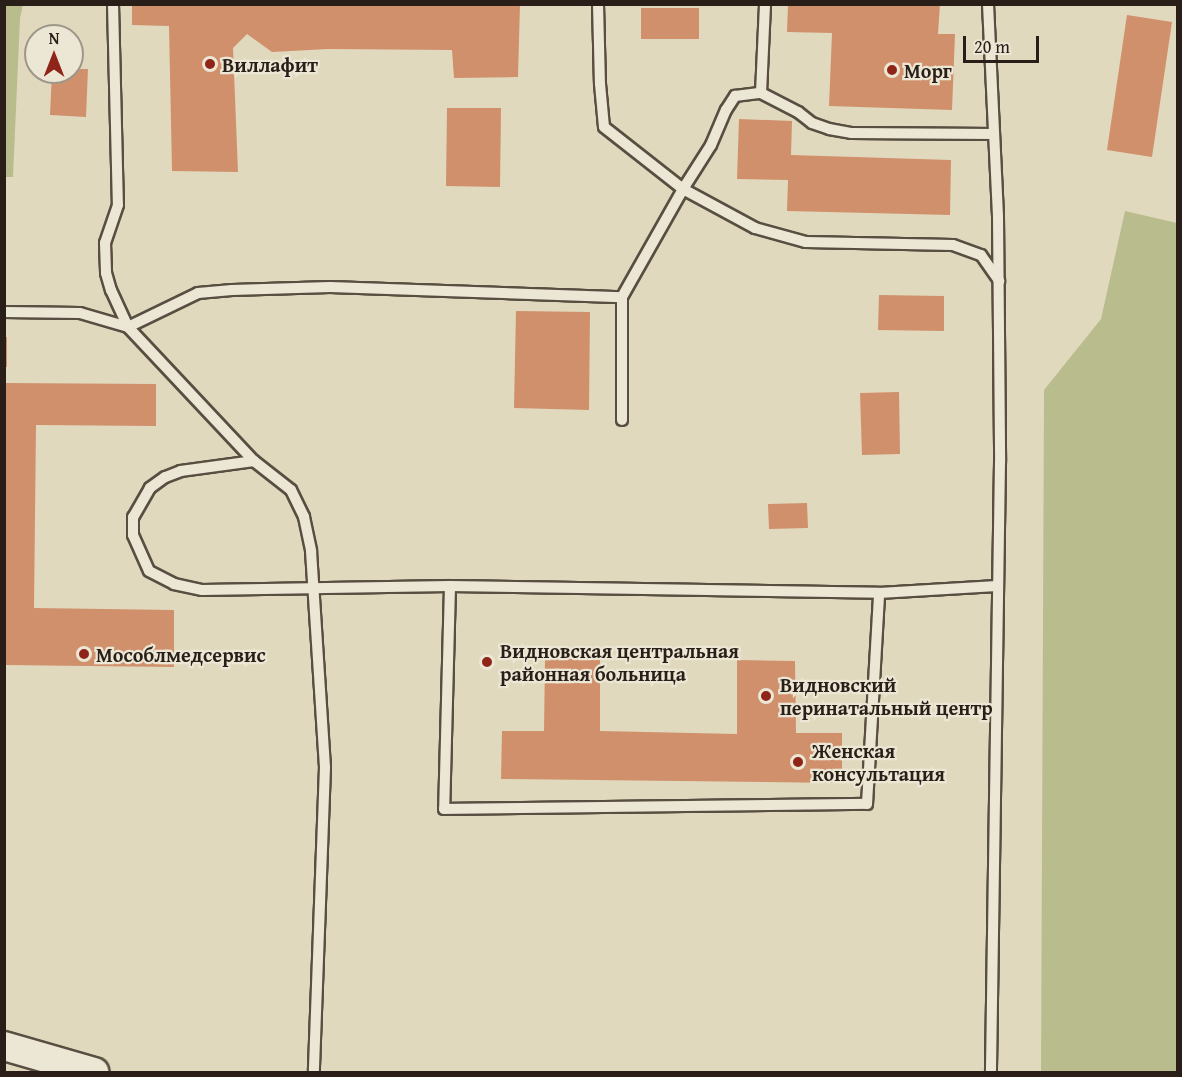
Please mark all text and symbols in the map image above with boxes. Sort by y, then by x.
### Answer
north arrow [24,24,84,84]
scale bar [966,24,1042,62]
text: N [49,26,59,50]
text: 20 m [974,33,1010,60]
place label: Виллафит [222,52,318,76]
marker: Виллафит [203,57,217,71]
place label: Морг [904,58,952,82]
marker: Морг [885,63,899,77]
place label: Видновская центральная районная больница [500,638,739,685]
place label: Мособлмедсервис [96,642,266,666]
marker: Мособлмедсервис [77,647,91,661]
marker: Видновская центральная районная больница [478,653,496,671]
place label: Видновский перинатальный центр [780,672,993,719]
marker: Видновский перинатальный центр [757,687,775,705]
place label: Женская консультация [812,738,945,785]
marker: Женская консультация [789,753,807,771]

